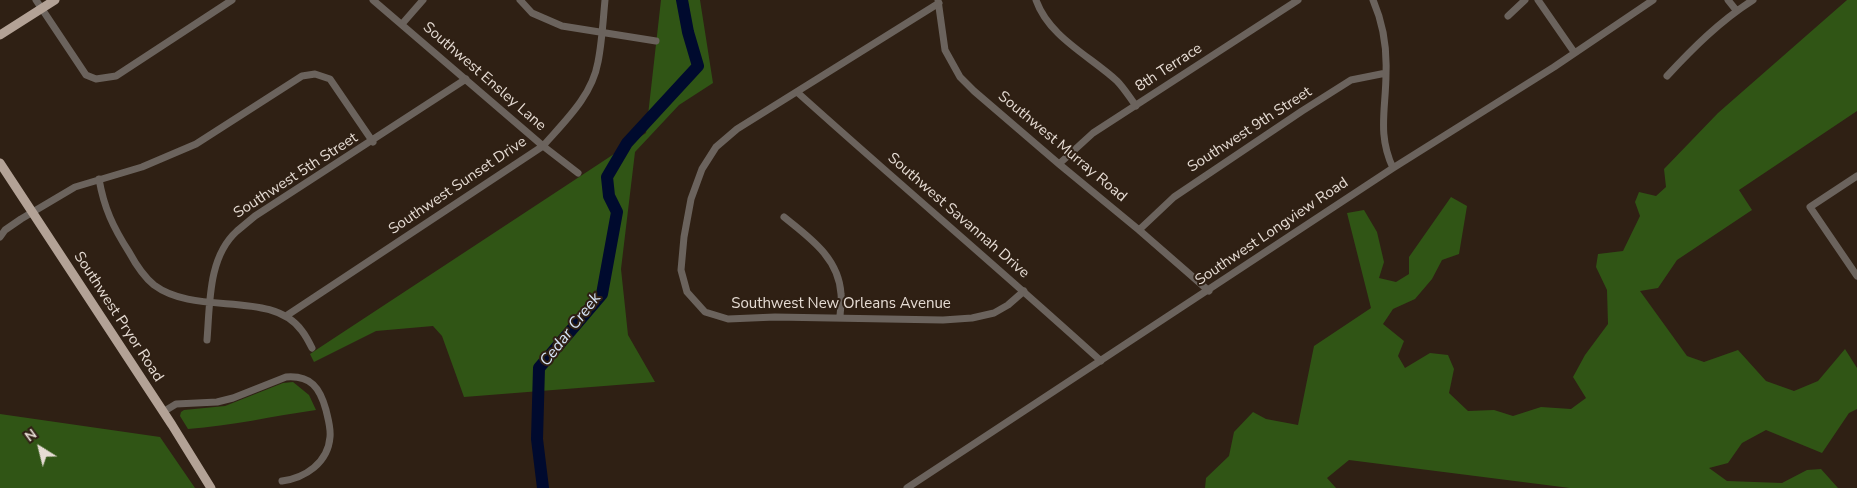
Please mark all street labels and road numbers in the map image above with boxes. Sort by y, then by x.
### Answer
street label: Southwest Ensley Lane [419,19,549,135]
street label: 8th Terrace [1132,40,1206,96]
street label: Southwest 9th Street [1185,83,1315,177]
street label: Southwest Murray Road [994,88,1130,206]
street label: Southwest 5th Street [231,129,361,223]
street label: Southwest Sunset Drive [386,133,530,239]
street label: Southwest Savannah Drive [883,150,1033,282]
street label: Southwest Longview Road [1192,174,1352,290]
street label: Southwest Pryor Road [69,249,167,385]
street label: Southwest New Orleans Avenue [731,295,951,313]

